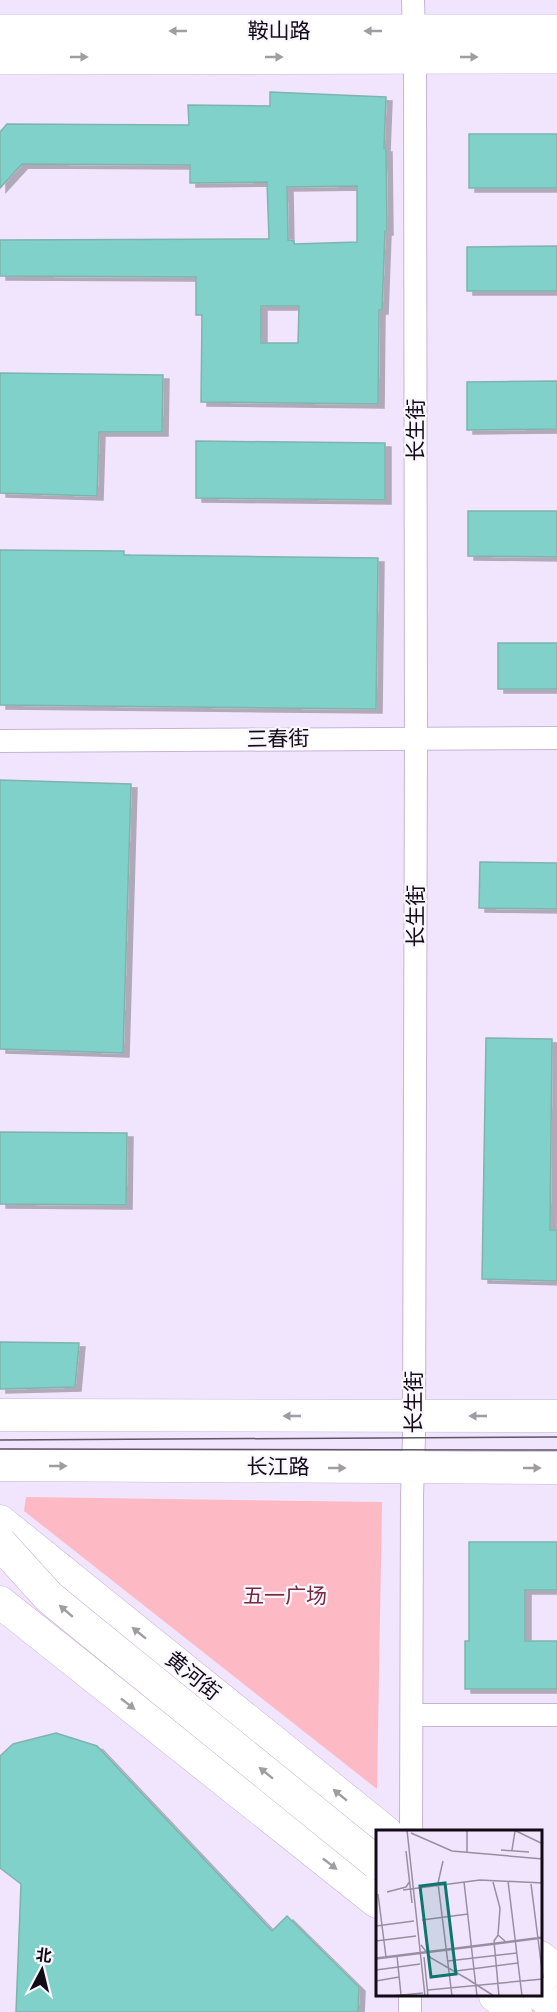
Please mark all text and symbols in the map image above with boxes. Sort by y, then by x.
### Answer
street label: 鞍山路 [248,19,311,42]
one-way arrow [168,26,187,36]
one-way arrow [363,26,382,36]
one-way arrow [70,52,89,62]
one-way arrow [265,52,284,62]
one-way arrow [460,52,479,62]
street label: 长生街 [404,399,427,462]
street label: 三春街 [246,726,310,751]
street label: 长生街 [404,885,427,948]
street label: 长生街 [402,1371,425,1434]
one-way arrow [283,1411,302,1421]
one-way arrow [468,1411,487,1421]
street label: 长江路 [247,1455,310,1478]
one-way arrow [49,1461,68,1471]
one-way arrow [328,1463,347,1473]
one-way arrow [523,1463,542,1473]
park label: 五一广场 [243,1584,327,1607]
one-way arrow [58,1604,74,1617]
one-way arrow [132,1628,147,1640]
street label: 黄河街 [162,1647,225,1704]
one-way arrow [120,1698,136,1711]
one-way arrow [258,1767,274,1780]
one-way arrow [332,1789,348,1802]
inset map [376,1830,542,1997]
one-way arrow [322,1858,338,1871]
north arrow [12,1940,72,2000]
text: 北 [35,1946,53,1965]

